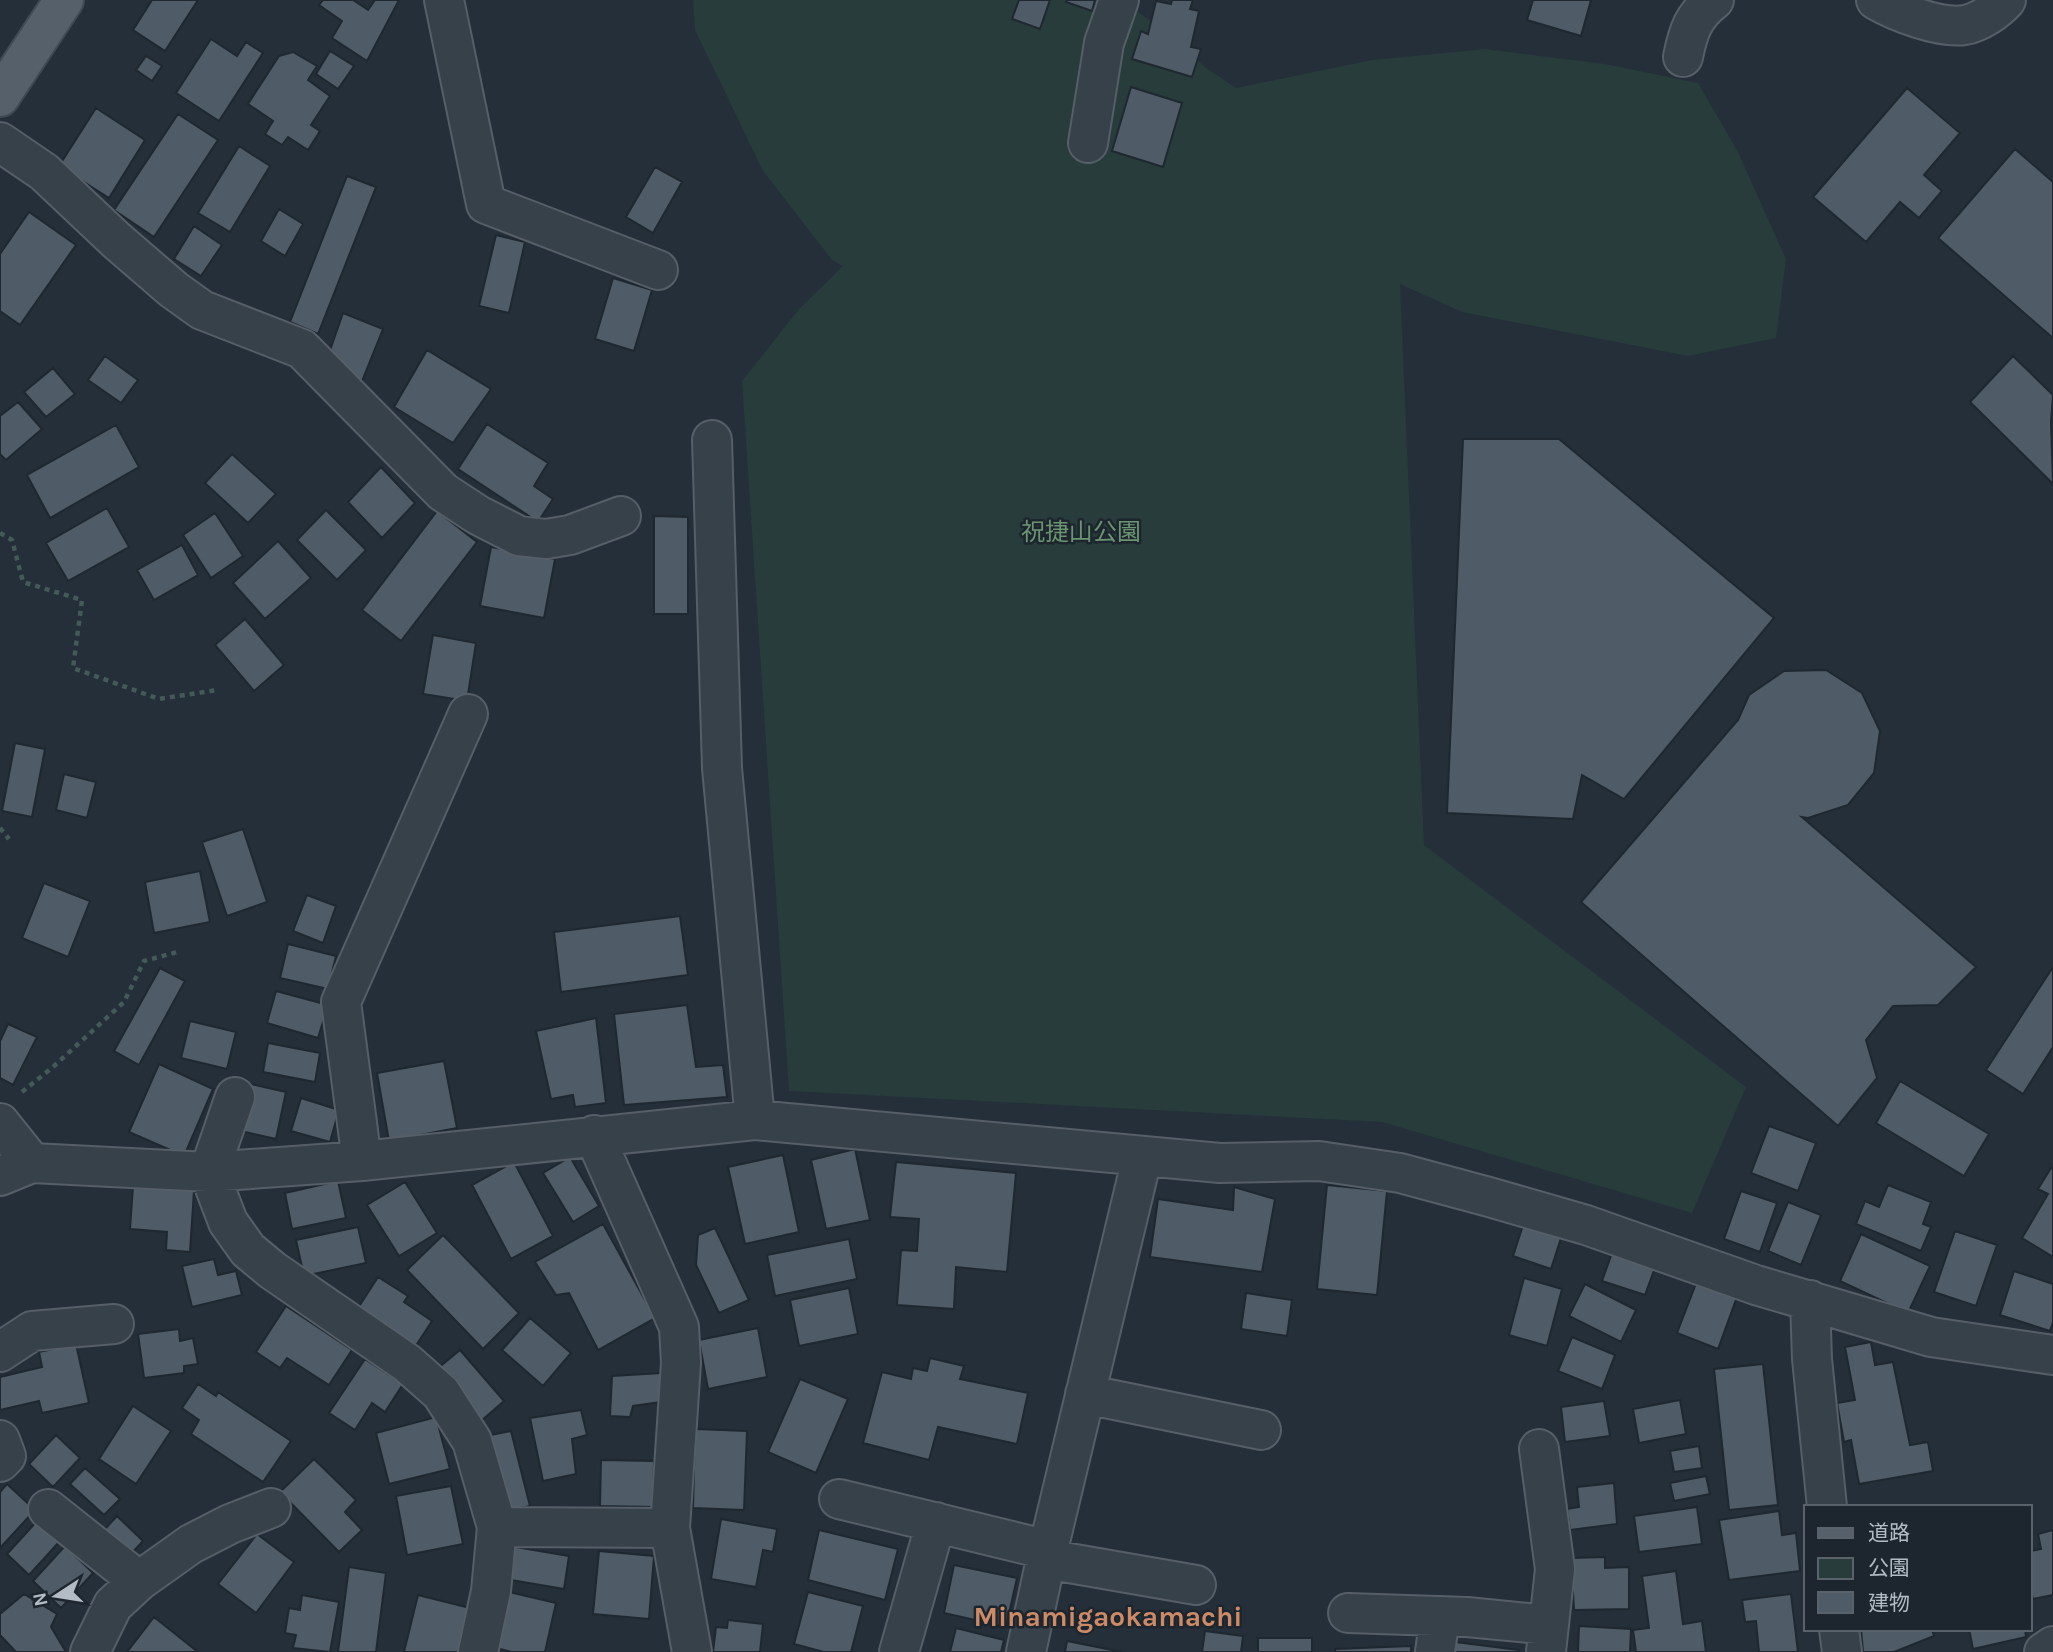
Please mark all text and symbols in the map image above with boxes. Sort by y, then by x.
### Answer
park label: 祝捷山公園 [1021,518,1141,546]
legend [1804,1505,2032,1631]
text: 道路 [1868,1521,1910,1545]
text: 公園 [1868,1556,1910,1580]
north arrow [21,1561,91,1631]
text: N [28,1590,53,1608]
text: 建物 [1868,1591,1910,1615]
district label: Minamigaokamachi [973,1600,1243,1633]

